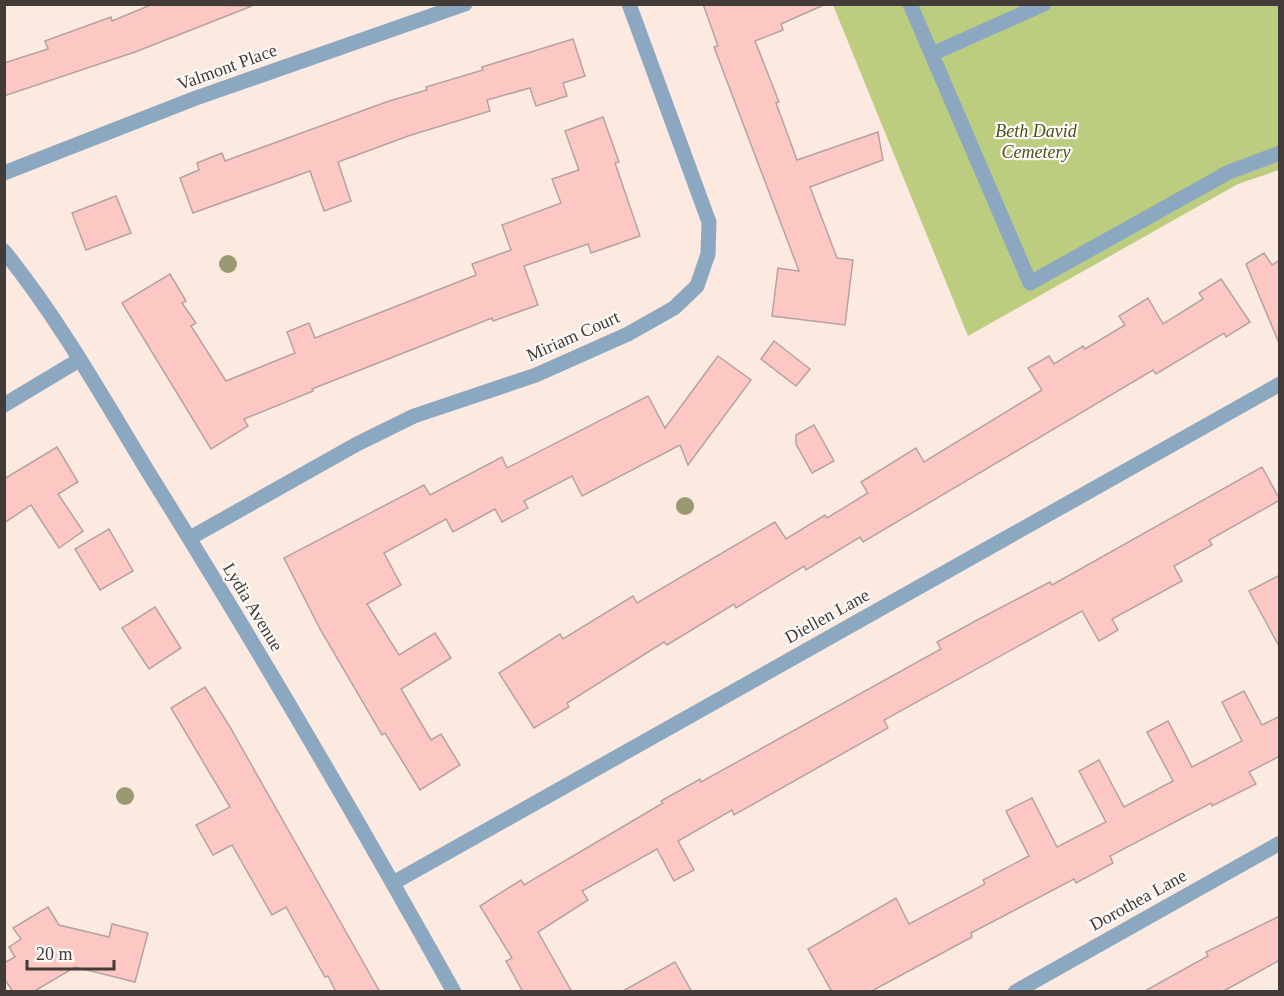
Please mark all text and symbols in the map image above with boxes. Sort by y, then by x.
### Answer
street label: Valmont Place [174,40,280,94]
park label: Beth David Cemetery [995,121,1078,162]
street label: Miriam Court [523,307,623,365]
street label: Lydia Avenue [219,559,287,655]
street label: Diellen Lane [781,585,873,647]
street label: Dorothea Lane [1086,865,1190,935]
scale bar [27,933,114,971]
text: 20 m [36,944,73,964]

